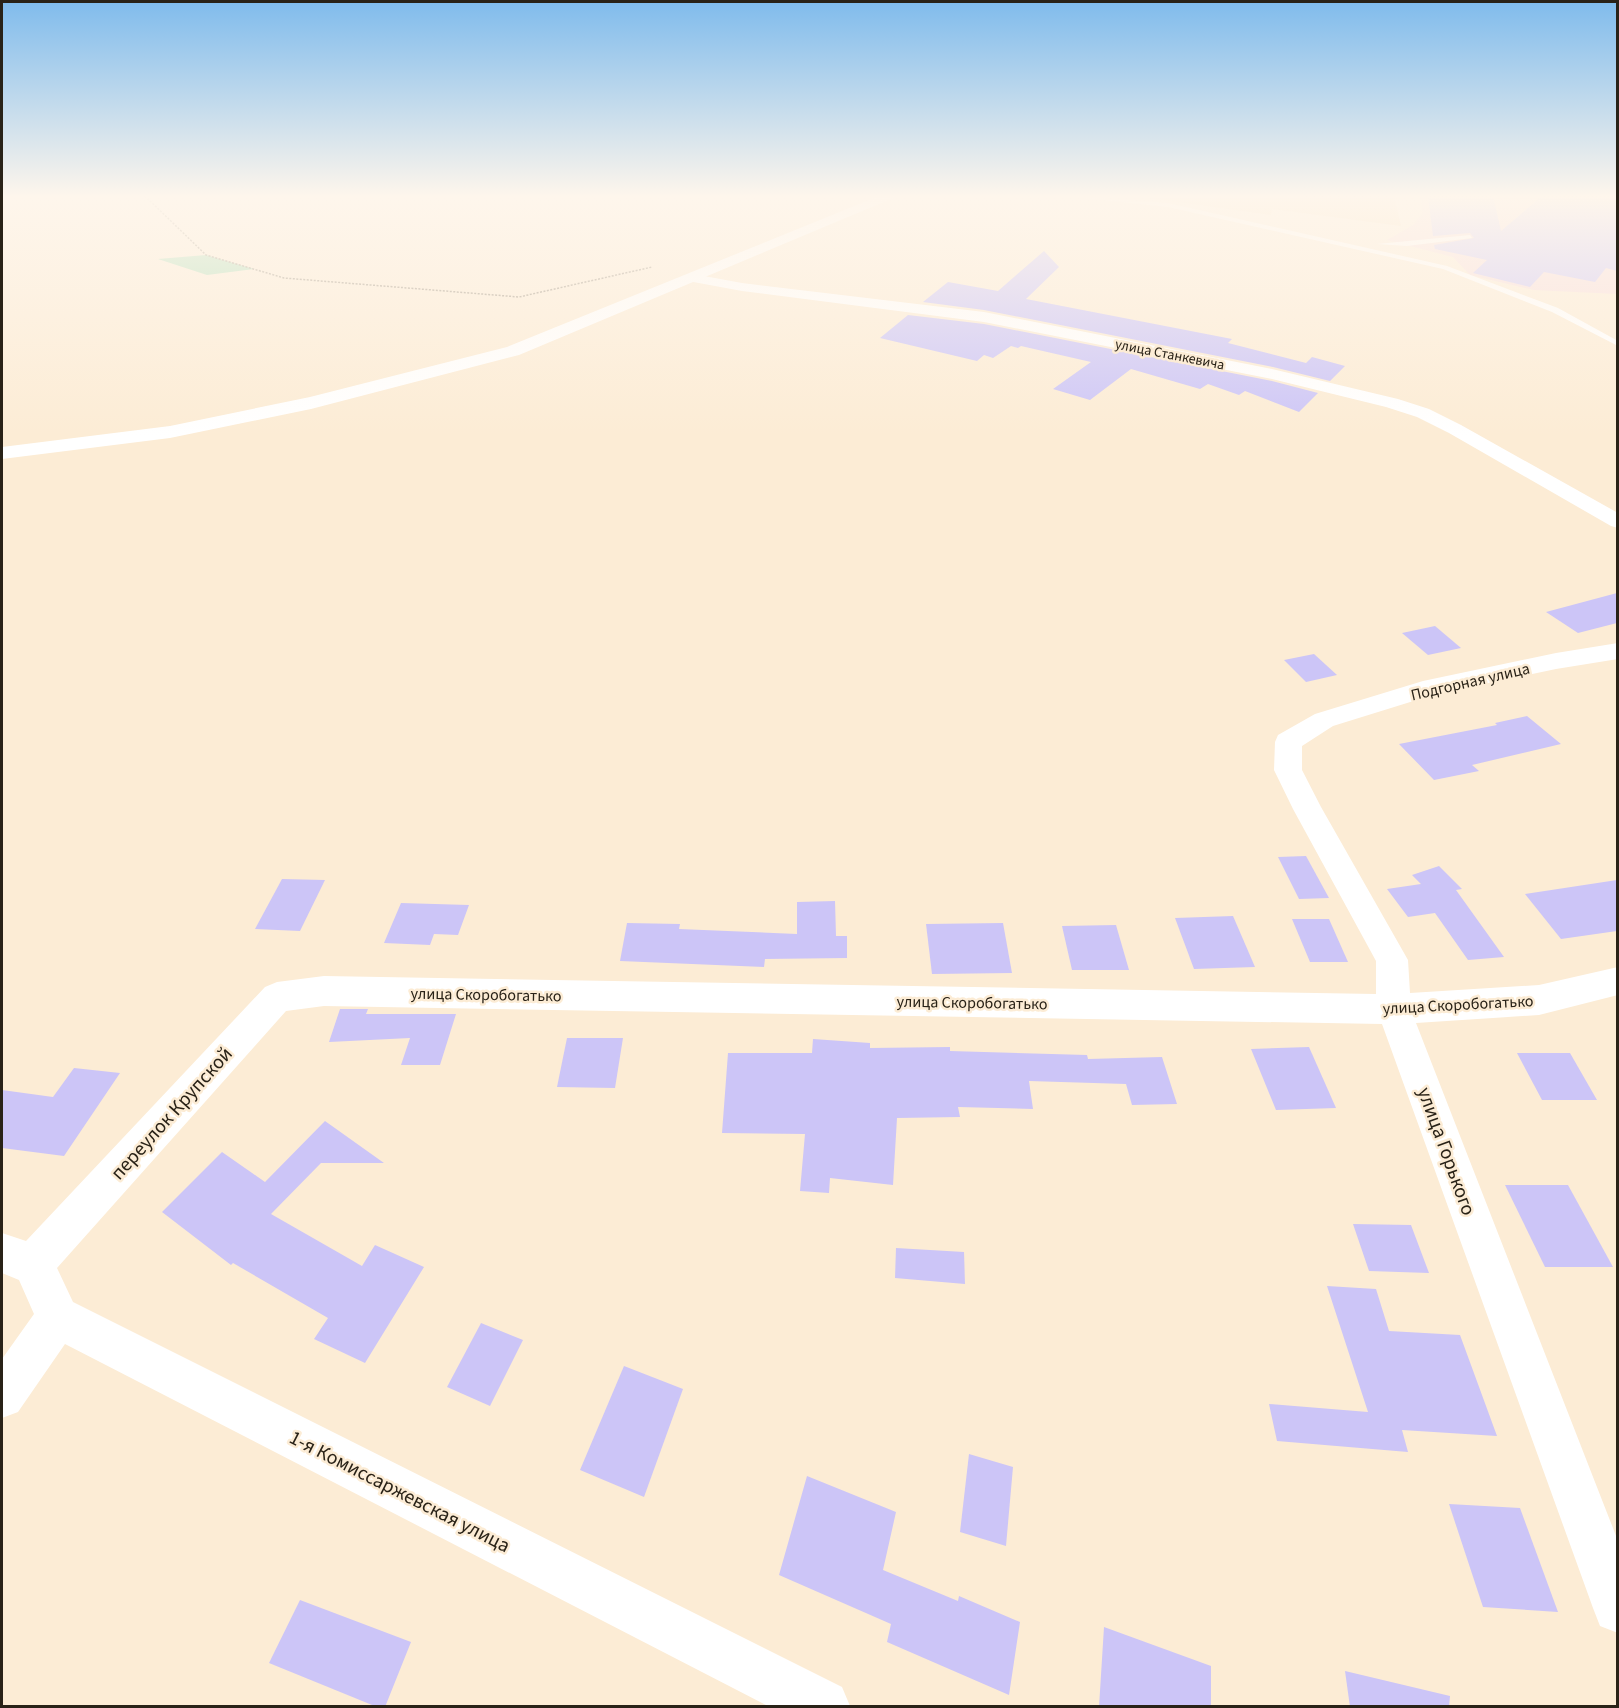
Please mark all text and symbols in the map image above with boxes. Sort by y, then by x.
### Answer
street label: улица Станкевича [1113,335,1226,375]
street label: Подгорная улица [1409,658,1532,706]
street label: улица Скоробогатько [410,983,562,1007]
street label: улица Скоробогатько [1382,990,1534,1020]
street label: улица Скоробогатько [896,991,1048,1015]
street label: переулок Крупской [104,1041,239,1186]
street label: улица Горького [1410,1083,1482,1219]
street label: 1-я Комиссаржевская улица [284,1424,515,1560]

